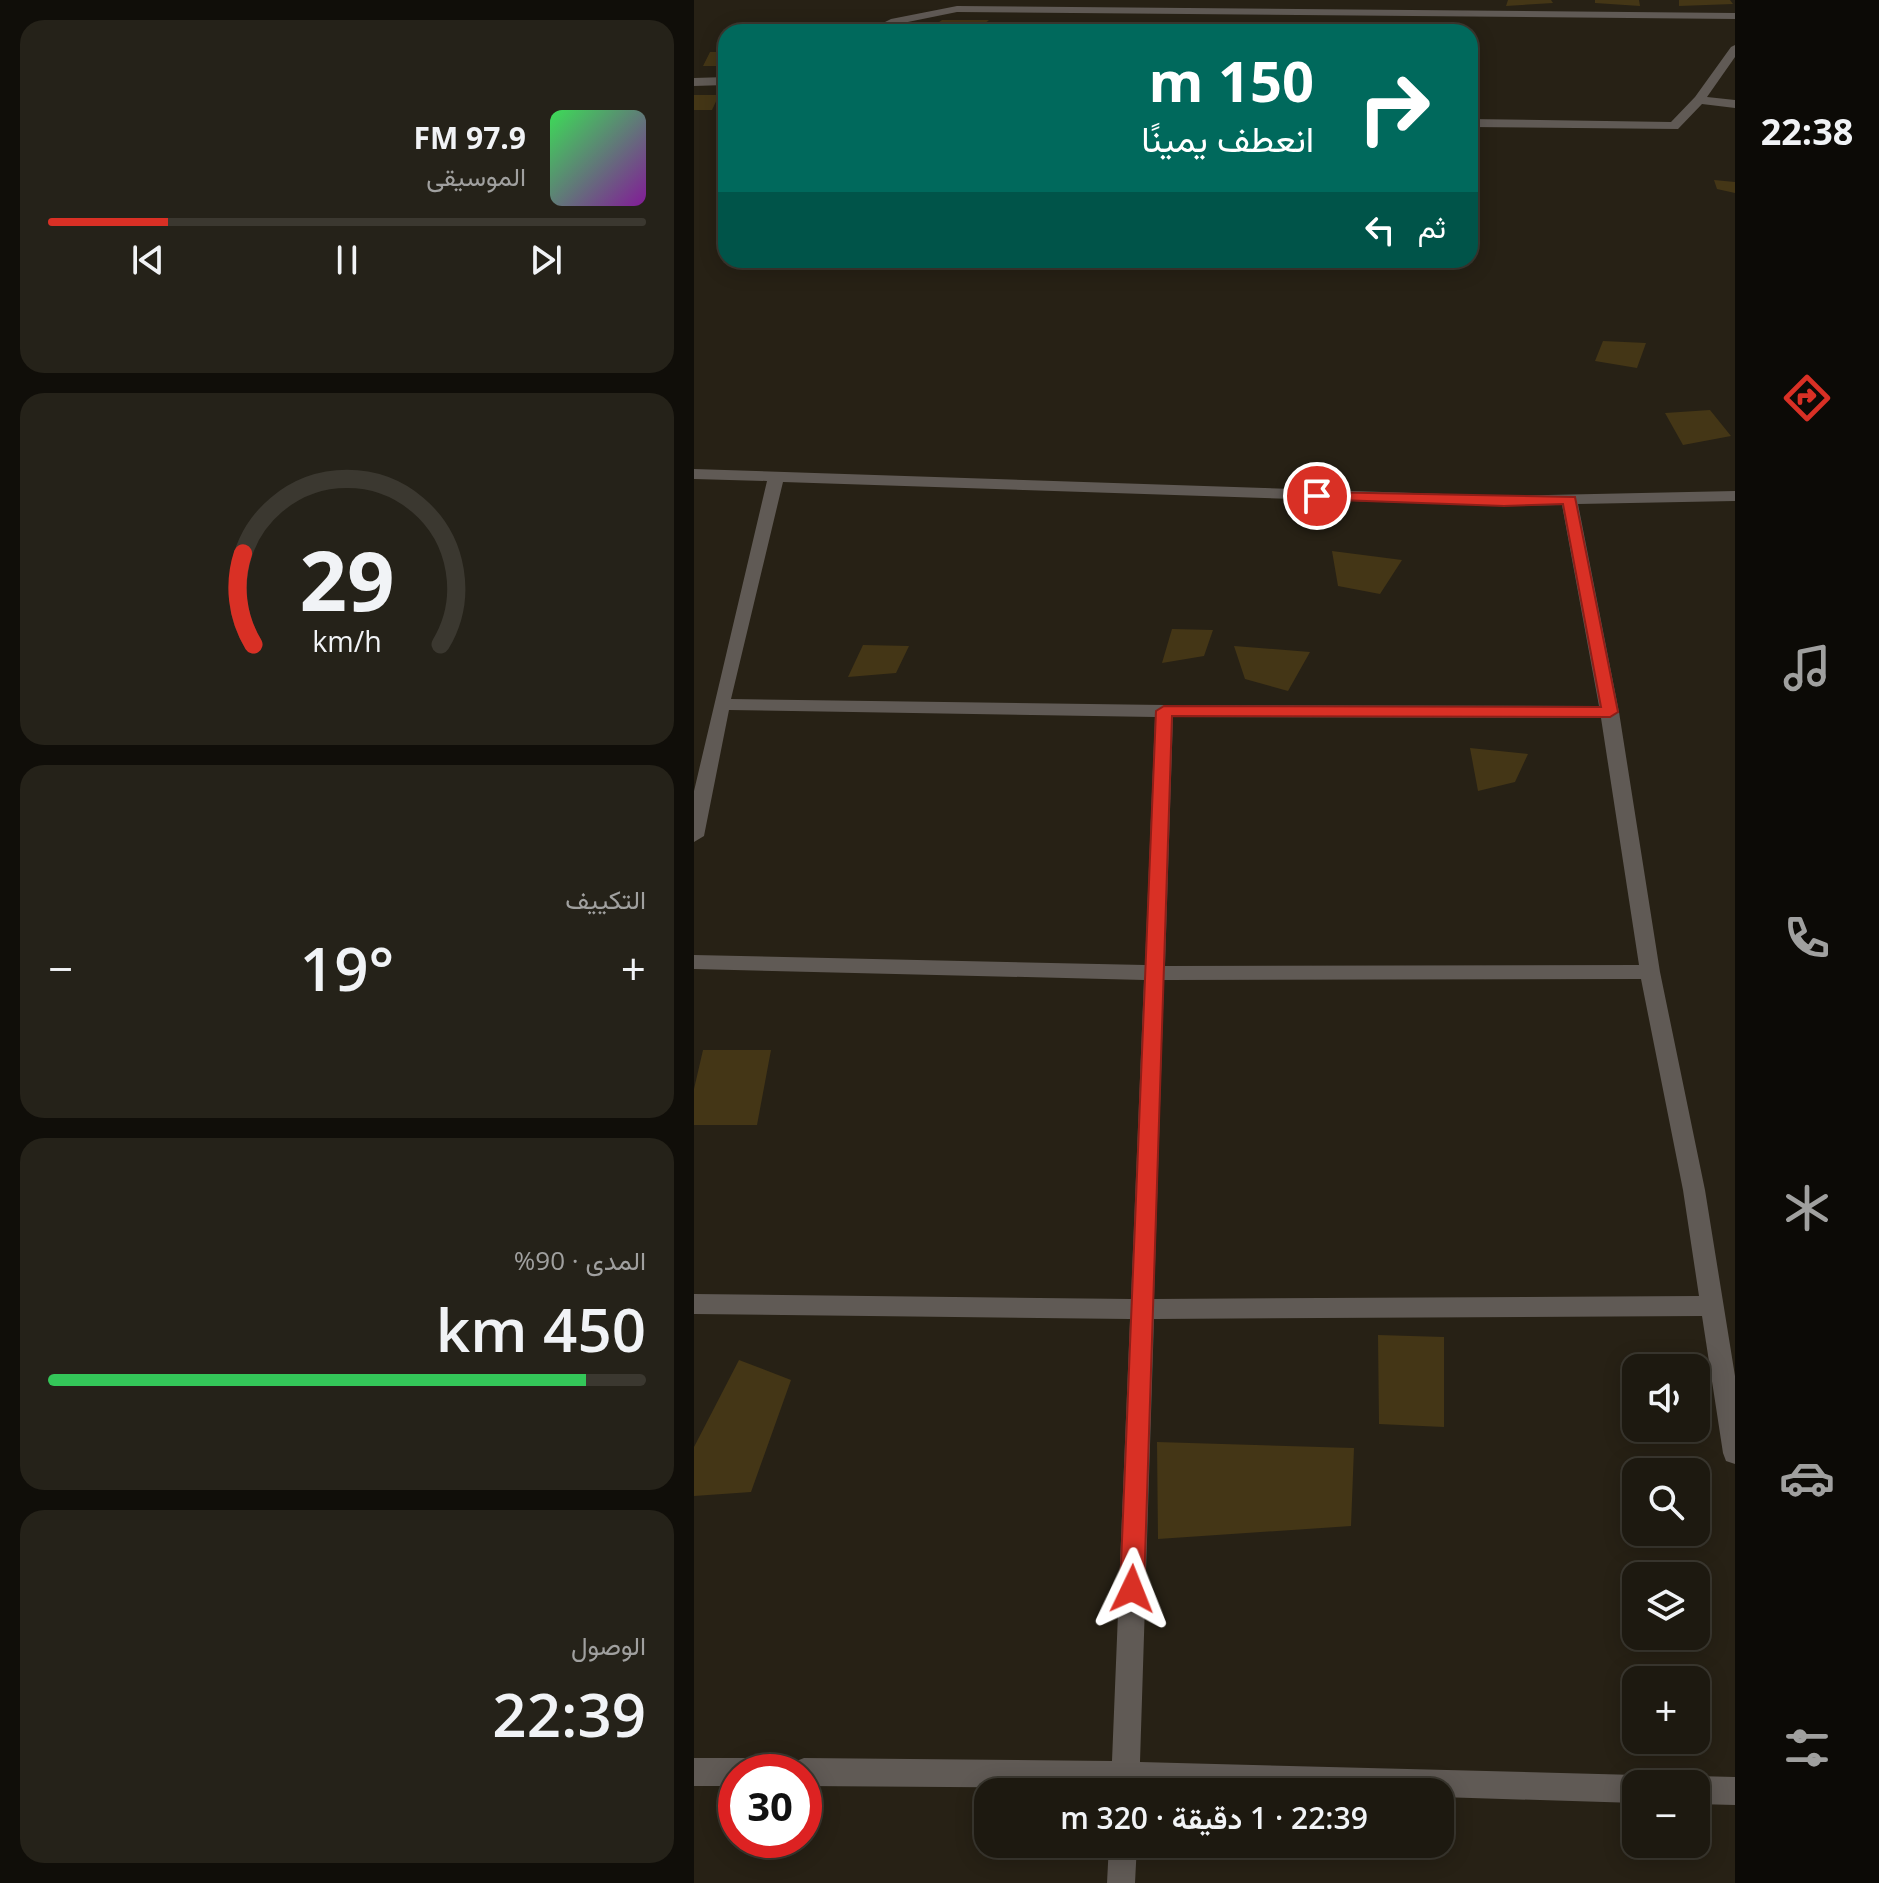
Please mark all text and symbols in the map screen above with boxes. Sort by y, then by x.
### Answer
text: 150 m [1148,42,1314,118]
icon: right [1342,56,1446,160]
text: 22:38 [1761,107,1853,156]
text: انعطف يمينًا [1141,114,1314,163]
text: 97.9 FM [413,117,526,158]
text: الموسيقى [426,158,526,194]
text: ثم [1418,206,1446,247]
icon: left [1358,208,1402,252]
icon: previous [126,238,170,282]
icon: pause [325,238,369,282]
icon: next [524,238,568,282]
icon: directions [1779,370,1835,426]
pin [1283,462,1351,530]
icon: arrive [1295,474,1339,518]
text: 29 [299,521,395,634]
text: km/h [312,621,382,660]
icon: music [1779,640,1835,696]
text: التكييف [565,881,646,917]
icon: phone [1779,910,1835,966]
text: 19° [300,927,394,1009]
text: − [48,938,73,998]
text: + [621,938,646,998]
icon: climate [1779,1180,1835,1236]
text: المدى · 90% [514,1242,646,1278]
text: 450 km [436,1288,646,1370]
map controls [1622,1354,1710,1858]
button: sound [1622,1354,1710,1442]
icon: car [1779,1450,1835,1506]
button: search [1622,1458,1710,1546]
position arrow [1090,1547,1174,1631]
button: layers [1622,1562,1710,1650]
text: الوصول [571,1627,646,1663]
button: + [1622,1666,1710,1754]
text: 22:39 [492,1673,646,1755]
icon: filters [1779,1720,1835,1776]
speed limit sign: 30 [718,1754,822,1858]
button: − [1622,1770,1710,1858]
text: 22:39 · 1 دقيقة · 320 m [1060,1797,1368,1838]

